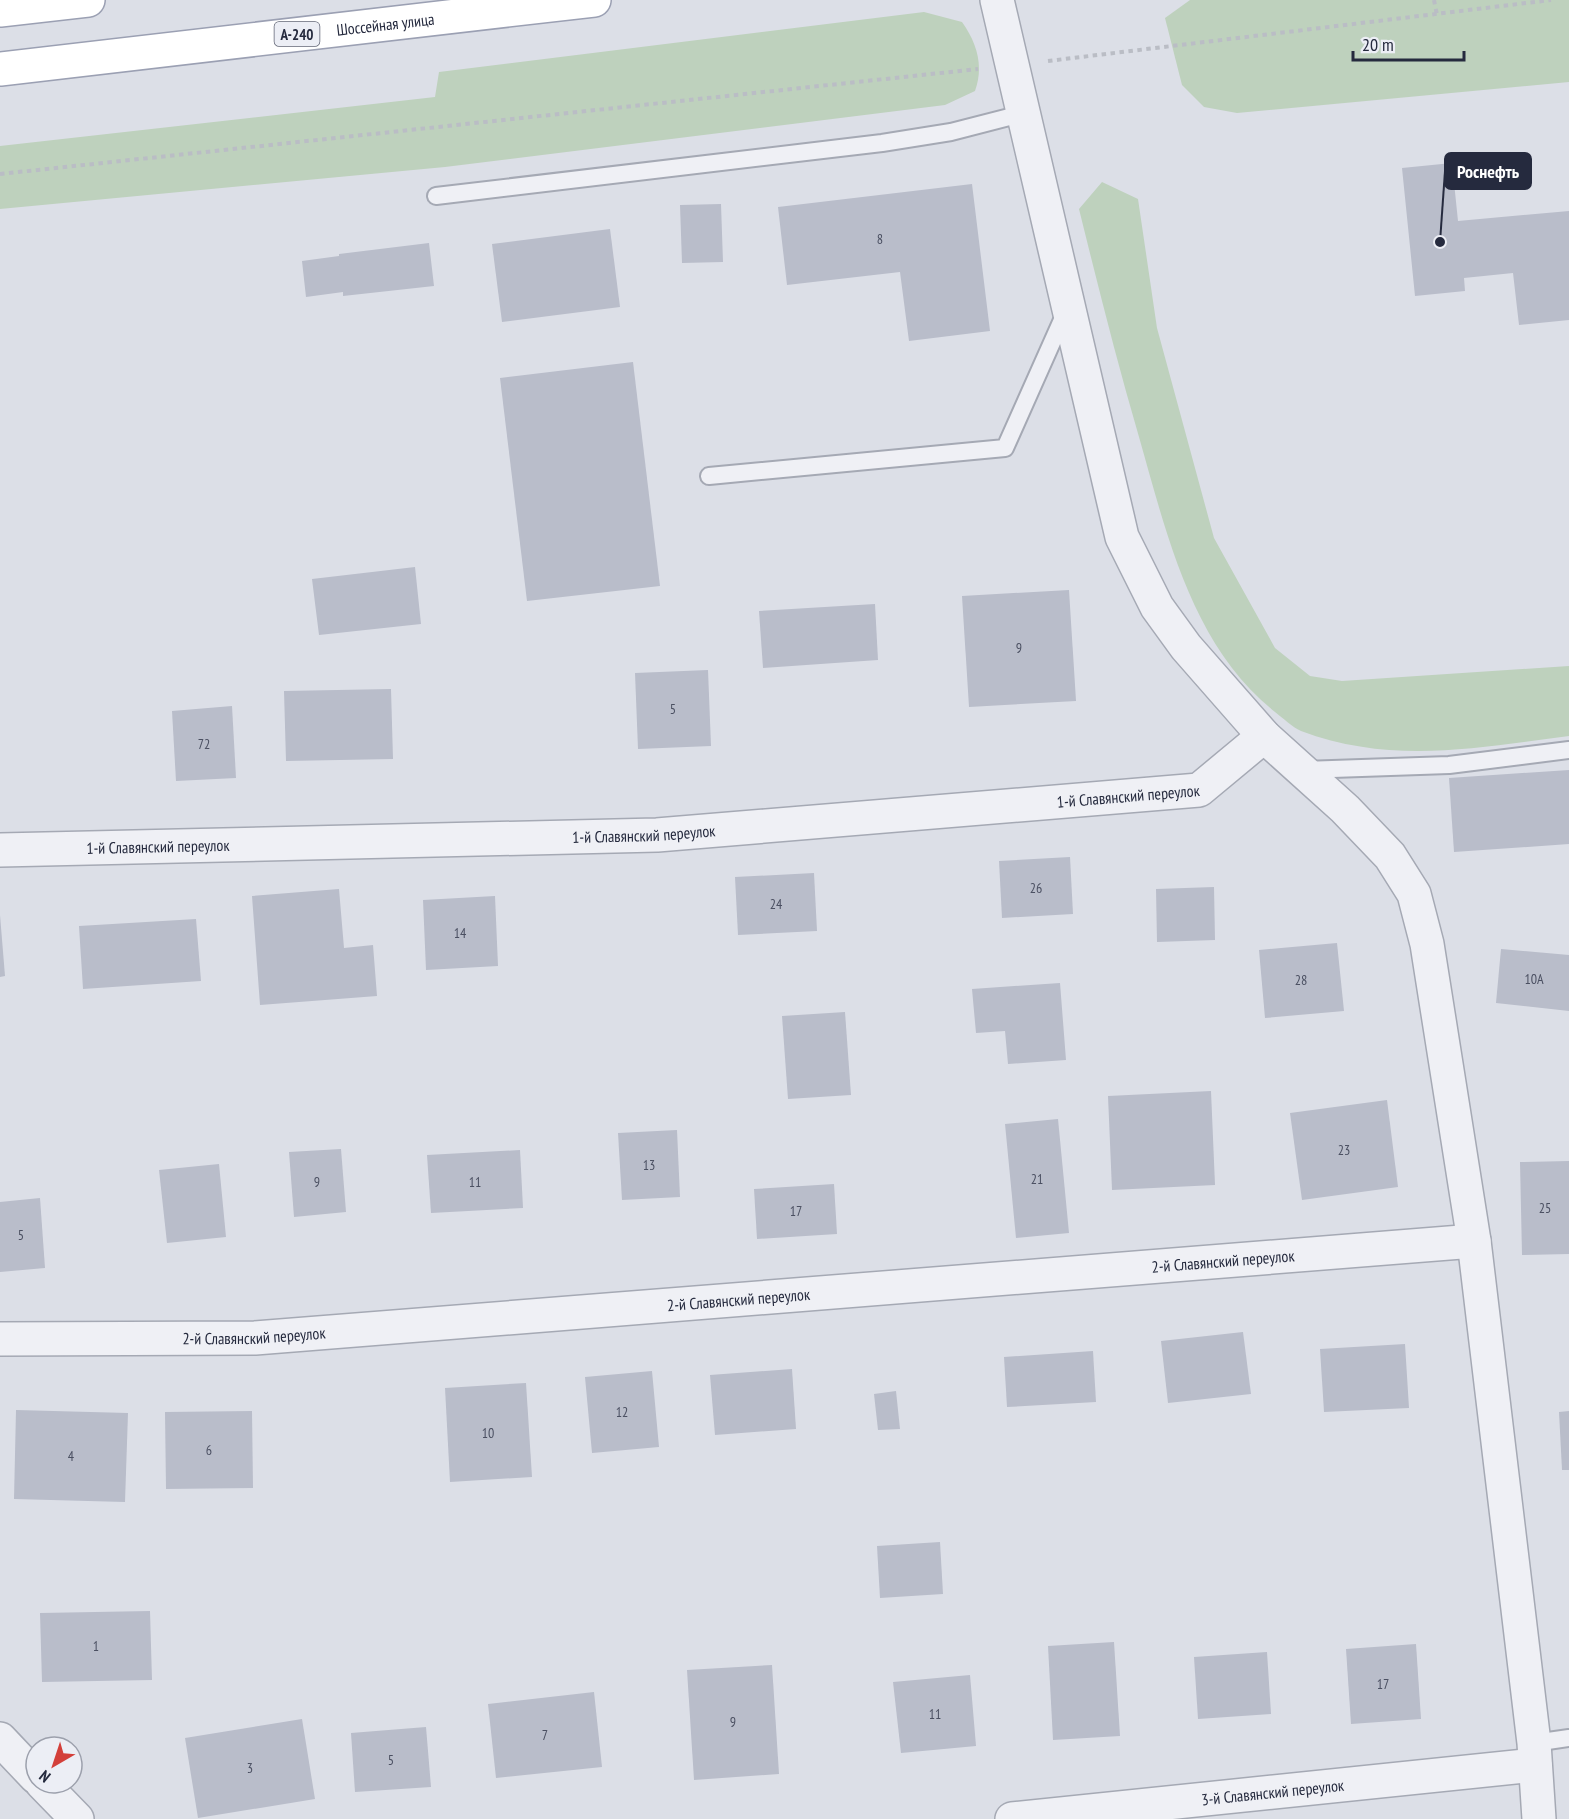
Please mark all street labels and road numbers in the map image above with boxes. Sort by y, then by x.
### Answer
street label: Шоссейная улица [335,9,435,40]
road number: А-240 [274,22,320,46]
street label: 1-й Славянский переулок [1056,780,1201,812]
street label: 1-й Славянский переулок [572,820,717,847]
street label: 1-й Славянский переулок [86,835,231,858]
street label: 2-й Славянский переулок [1151,1245,1296,1277]
street label: 2-й Славянский переулок [666,1284,811,1315]
street label: 2-й Славянский переулок [182,1322,327,1348]
street label: 3-й Славянский переулок [1200,1775,1346,1809]

